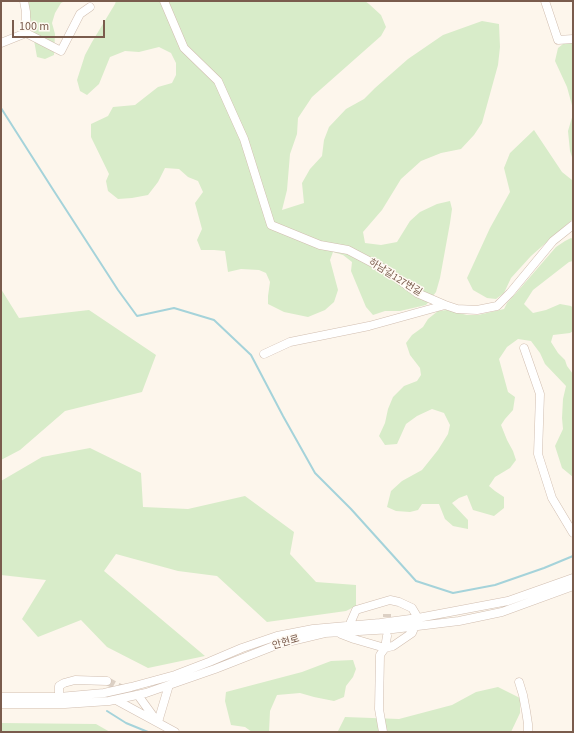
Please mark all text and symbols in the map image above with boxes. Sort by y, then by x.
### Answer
scale bar [14,12,107,38]
text: 100 m [19,18,49,35]
street label: 하남길127번길 [366,257,424,299]
street label: 안현로 [271,633,301,653]

